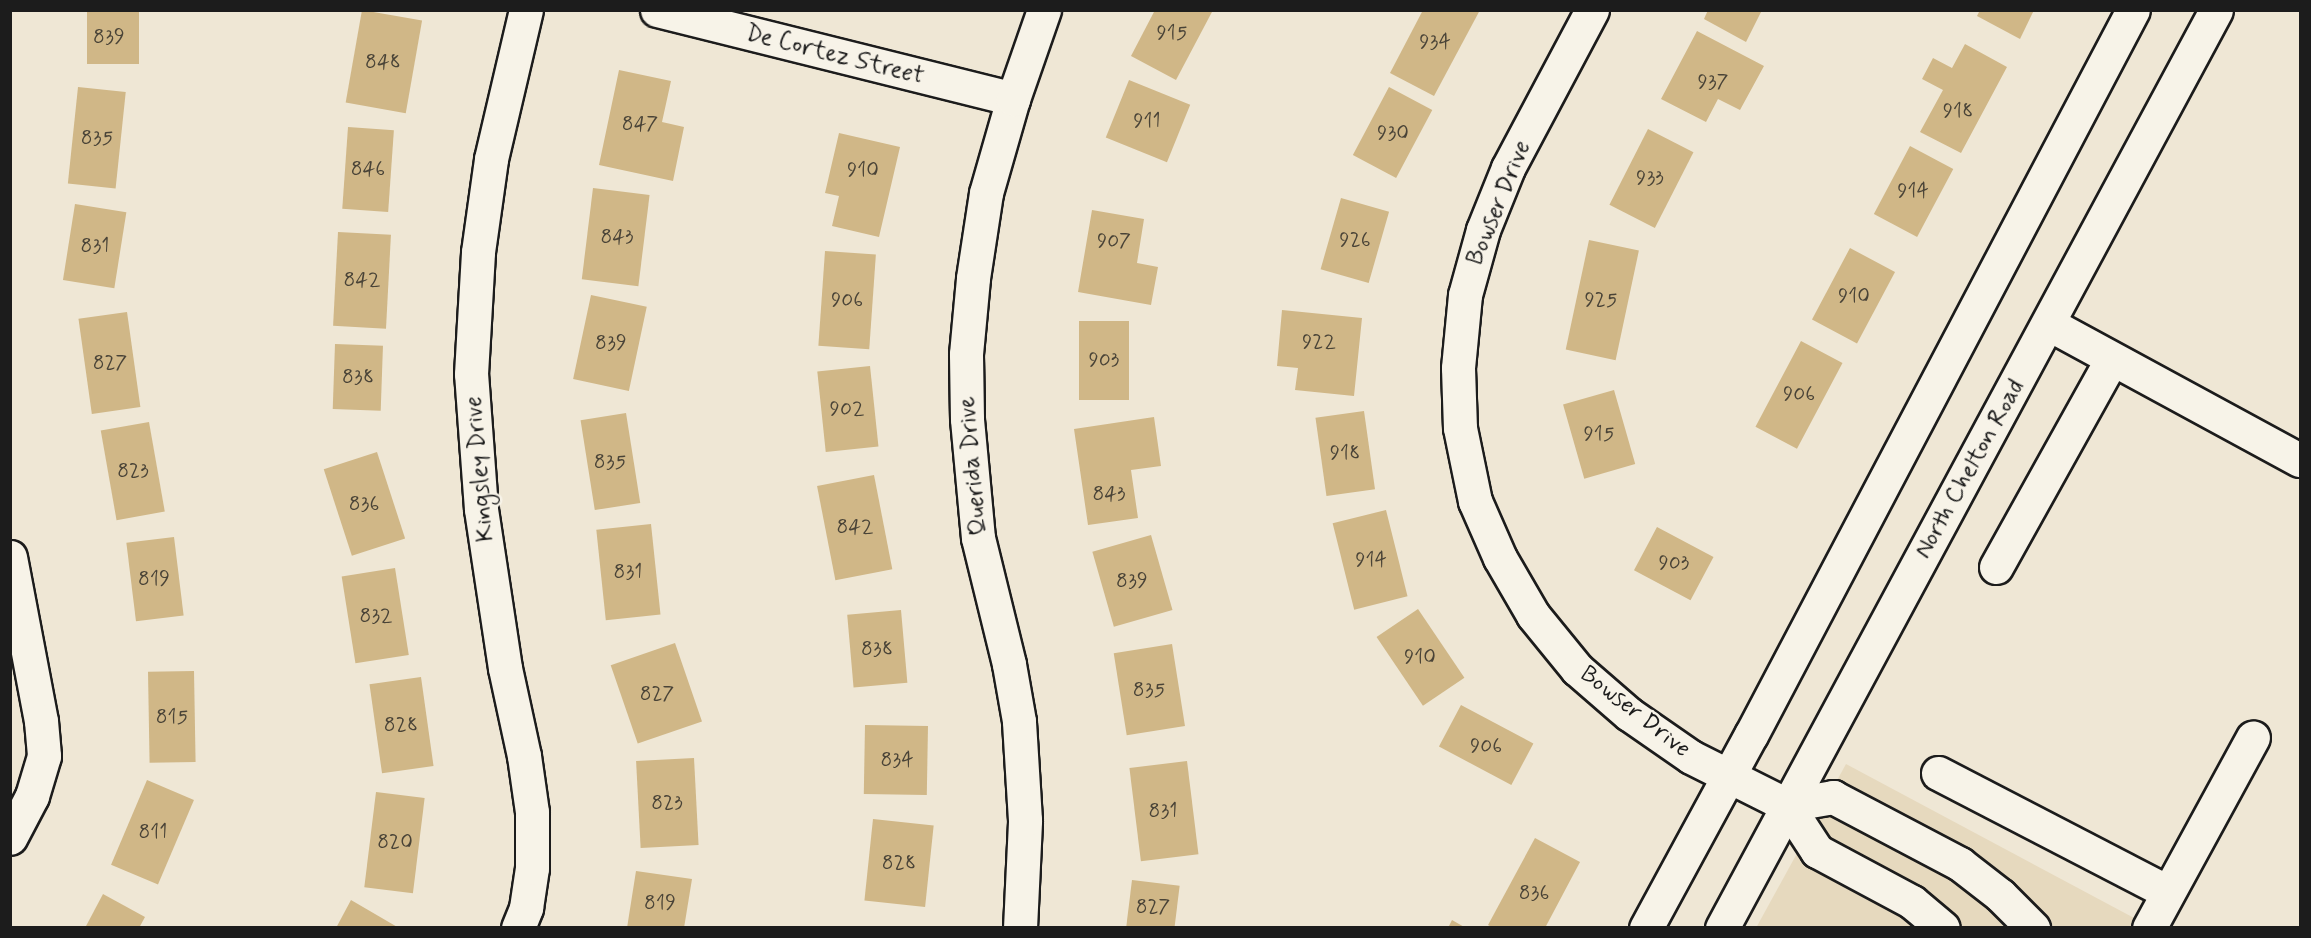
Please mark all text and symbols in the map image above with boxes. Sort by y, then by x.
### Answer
street label: De Cortez Street [744,19,926,91]
house number: 915 [1156,20,1188,46]
house number: 839 [93,24,125,50]
house number: 934 [1419,29,1451,55]
house number: 848 [365,49,401,75]
house number: 937 [1698,69,1728,95]
house number: 918 [1943,98,1973,124]
house number: 911 [1133,108,1161,134]
house number: 847 [622,111,658,137]
house number: 930 [1377,120,1409,146]
house number: 835 [81,125,113,151]
street label: Bowser Drive [1461,137,1537,269]
house number: 846 [351,156,385,182]
house number: 910 [847,157,879,183]
house number: 933 [1636,165,1664,191]
house number: 914 [1897,178,1929,204]
house number: 843 [600,224,634,250]
house number: 926 [1339,227,1371,253]
house number: 907 [1097,228,1131,254]
house number: 831 [81,233,109,259]
house number: 842 [343,267,381,293]
house number: 910 [1838,283,1870,309]
house number: 906 [831,287,863,313]
house number: 925 [1584,287,1618,313]
house number: 922 [1302,329,1336,355]
house number: 839 [595,330,627,356]
house number: 903 [1089,347,1119,373]
house number: 827 [93,350,127,376]
house number: 838 [342,364,374,390]
street label: North Chelton Road [1909,375,2031,563]
house number: 906 [1783,381,1815,407]
street label: Kingsley Drive [459,395,501,543]
house number: 902 [830,396,864,422]
street label: Querida Drive [953,396,993,536]
house number: 915 [1583,421,1615,447]
house number: 918 [1330,440,1360,466]
house number: 835 [594,449,626,475]
house number: 823 [117,458,149,484]
house number: 843 [1092,481,1126,507]
house number: 836 [349,491,379,517]
house number: 842 [836,514,874,540]
house number: 914 [1355,547,1387,573]
house number: 903 [1659,550,1689,576]
house number: 831 [614,559,642,585]
house number: 819 [138,566,170,592]
house number: 839 [1116,568,1148,594]
house number: 832 [359,603,393,629]
house number: 838 [861,636,893,662]
house number: 910 [1404,644,1436,670]
street label: Bowser Drive [1575,660,1695,764]
house number: 835 [1133,677,1165,703]
house number: 827 [640,681,674,707]
house number: 815 [156,704,188,730]
house number: 828 [384,712,418,738]
house number: 906 [1470,733,1502,759]
house number: 834 [880,747,914,773]
house number: 823 [651,790,683,816]
house number: 831 [1149,798,1177,824]
house number: 811 [138,819,168,845]
house number: 820 [377,829,413,855]
house number: 828 [882,850,916,876]
house number: 836 [1519,880,1549,906]
house number: 819 [644,890,676,916]
house number: 827 [1136,894,1170,920]

